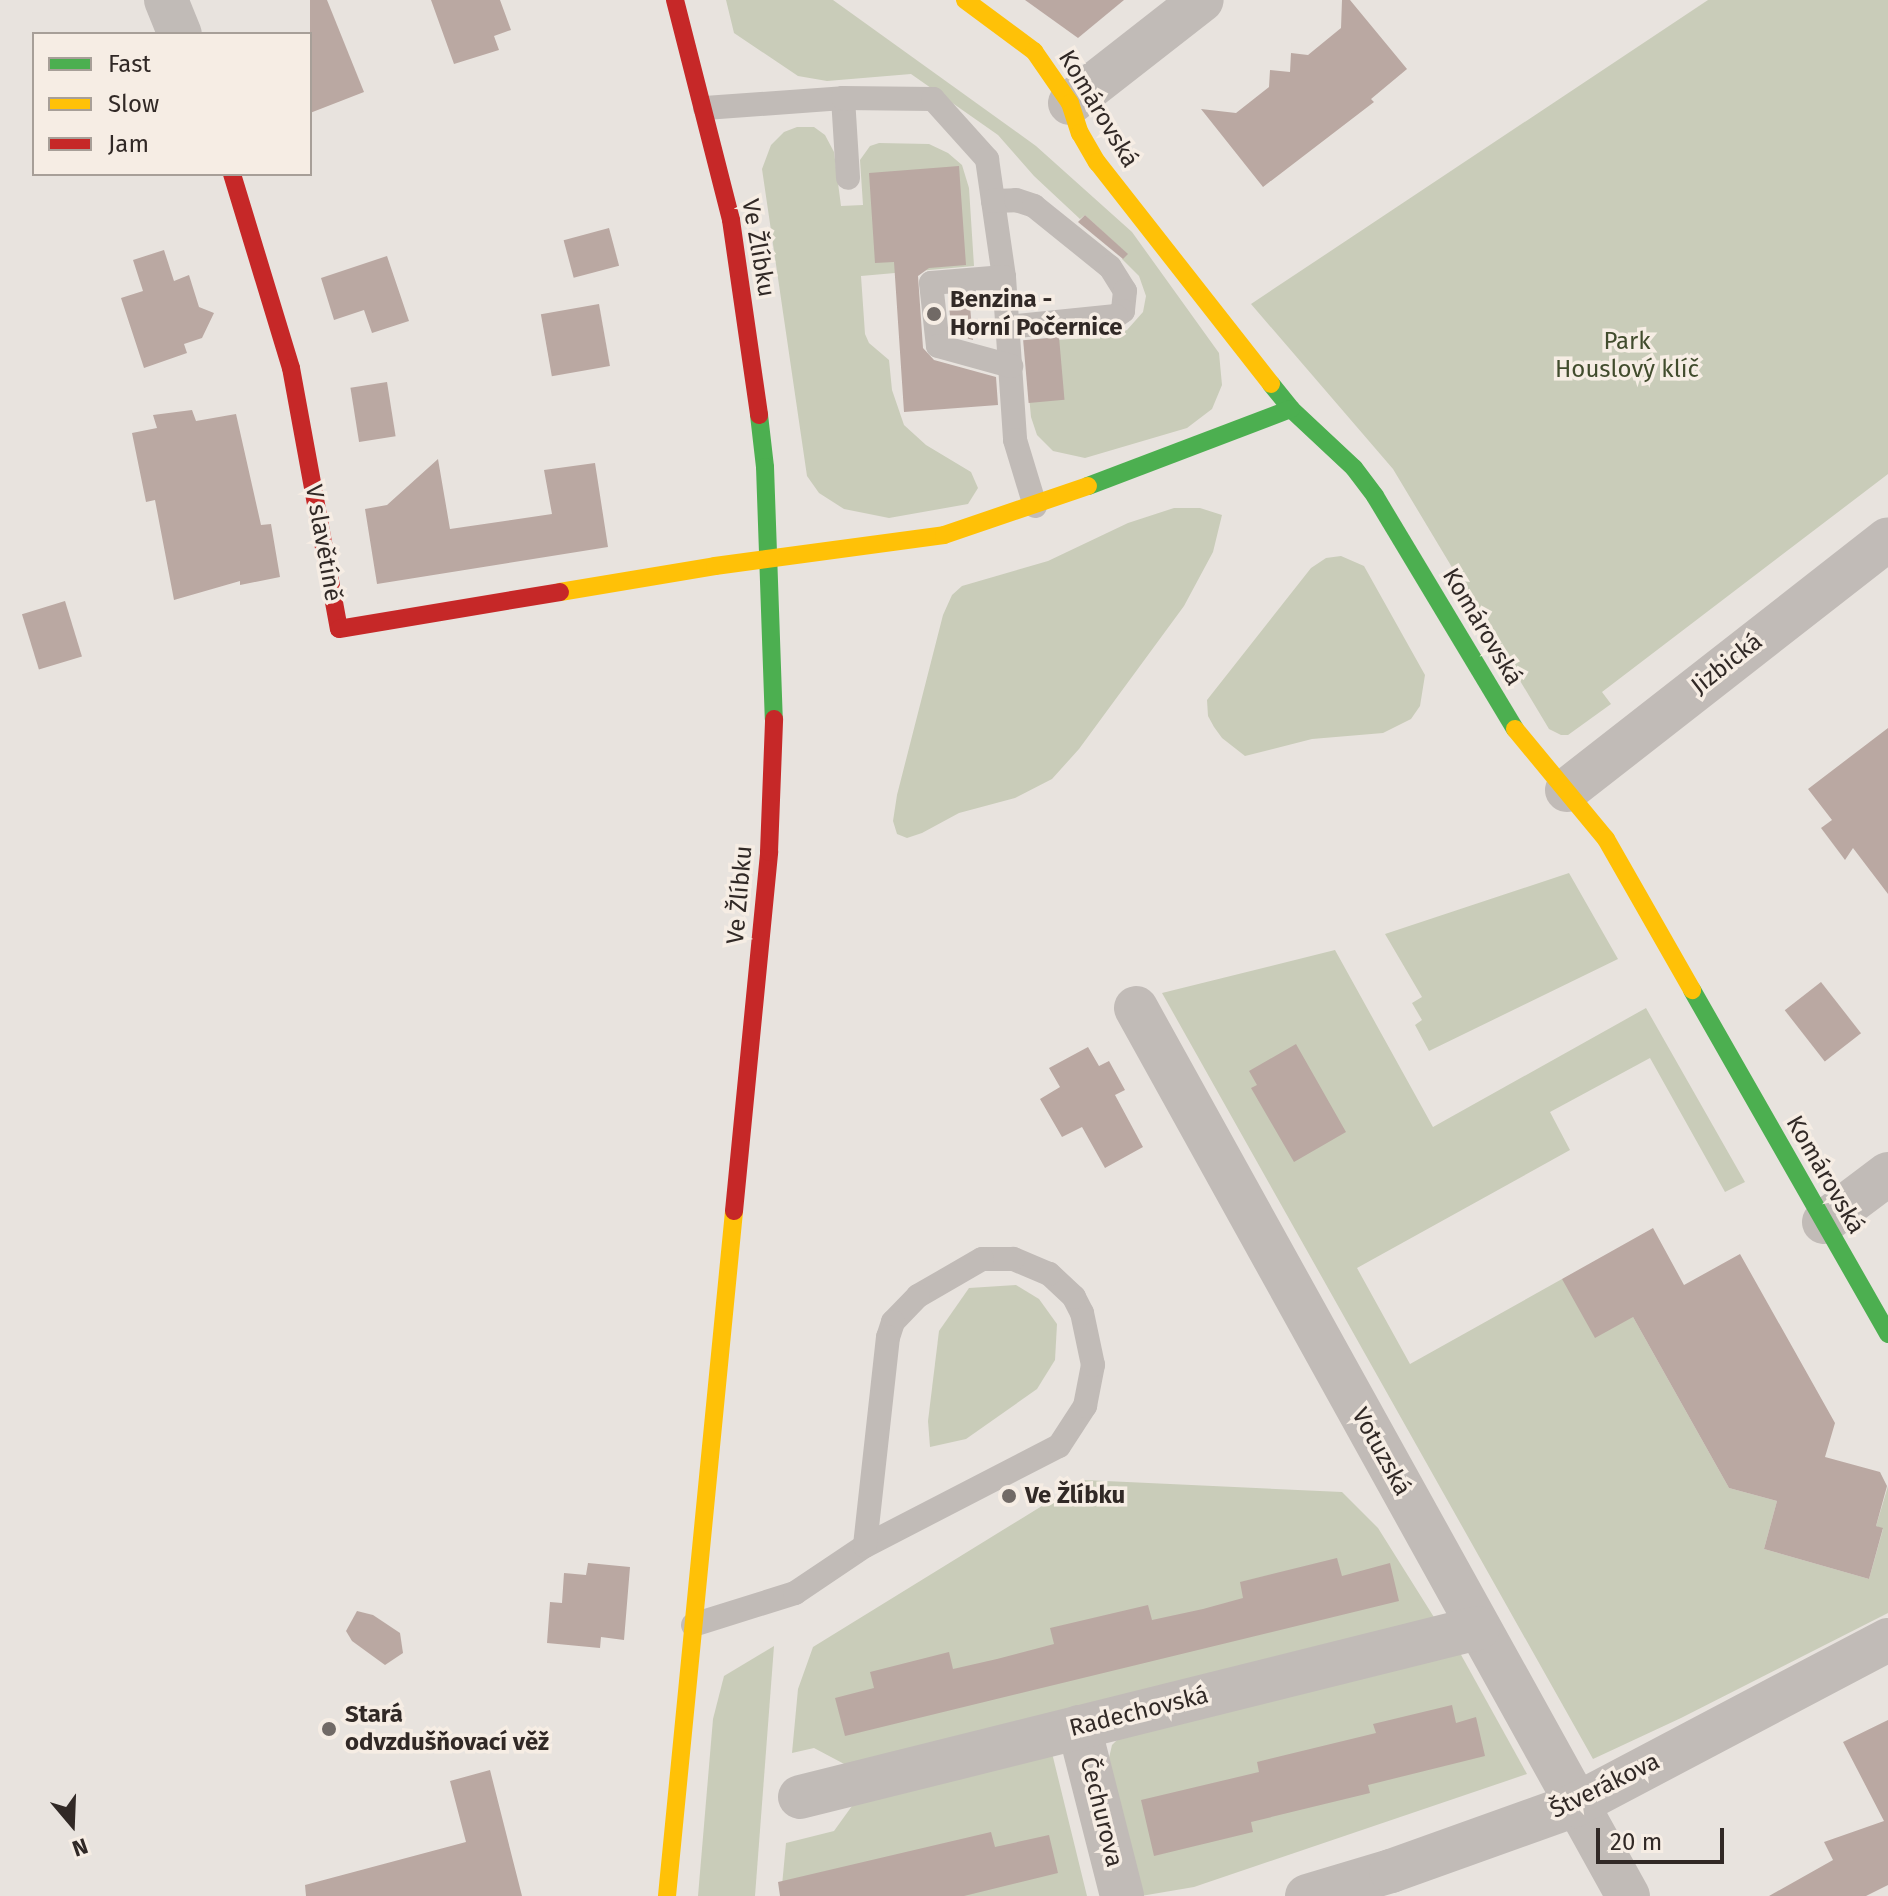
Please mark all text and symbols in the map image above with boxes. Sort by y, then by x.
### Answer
legend [32,32,312,176]
street label: Komárovská [1052,45,1144,173]
text: Fast [108,50,151,78]
text: Slow [108,90,159,118]
text: Jam [108,130,149,158]
street label: Ve Žlíbku [735,197,781,299]
place label: Benzina - Horní Počernice [950,286,1122,342]
marker: Benzina - Horní Počernice [925,305,943,323]
park label: Park Houslový klíč [1555,328,1699,384]
street label: V slavětíně [299,482,347,604]
street label: Komárovská [1436,563,1528,691]
street label: Jizbická [1686,627,1768,701]
street label: Ve Žlíbku [721,845,759,945]
street label: Komárovská [1780,1111,1870,1239]
street label: Votuzská [1345,1403,1417,1501]
place label: Ve Žlíbku [1025,1482,1125,1510]
marker: Ve Žlíbku [1000,1487,1018,1505]
street label: Radechovská [1067,1681,1211,1743]
place label: Stará odvzdušňovací věž [345,1701,549,1757]
marker: Stará odvzdušňovací věž [320,1720,338,1738]
street label: Štverákova [1545,1747,1665,1825]
street label: Čechurova [1073,1754,1129,1870]
north arrow [32,1784,112,1864]
scale bar [1600,1812,1728,1862]
text: 20 m [1610,1828,1662,1856]
text: N [69,1832,91,1862]

